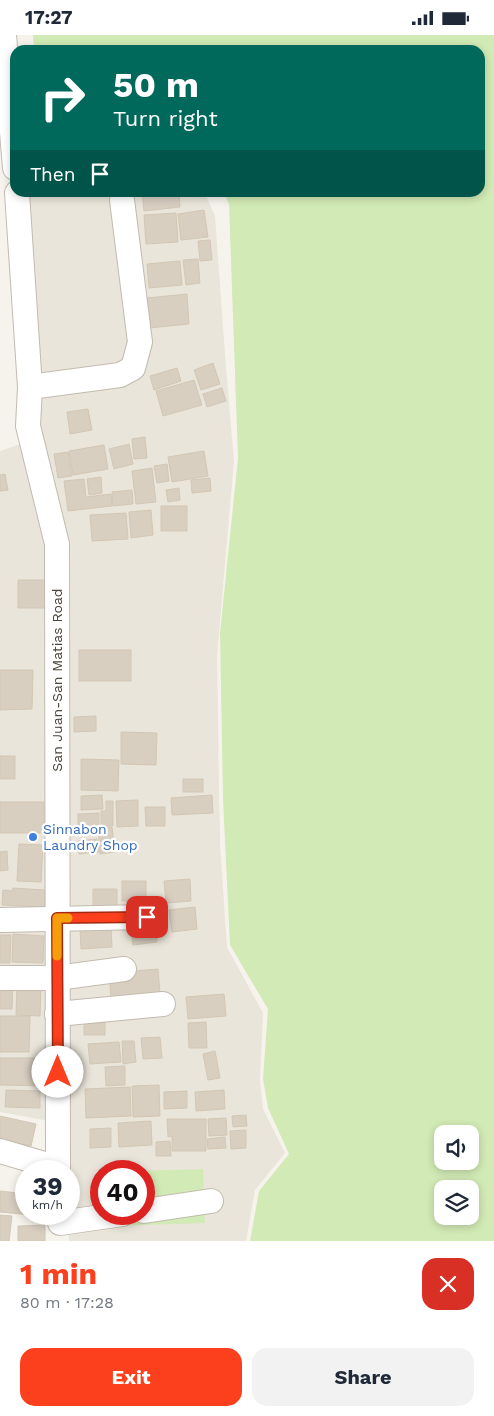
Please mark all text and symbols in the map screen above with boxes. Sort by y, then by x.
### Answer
text: 17:27 [25,6,73,29]
text: 50 m [113,64,199,106]
icon: right [30,65,95,130]
text: Turn right [113,106,218,131]
icon: arrive [86,160,114,188]
text: Then [30,163,76,186]
street label: San Juan-San Matias Road [49,588,65,772]
place label: Sinnabon Laundry Shop [43,821,138,853]
marker: Sinnabon Laundry Shop [27,831,39,843]
pin [126,896,168,938]
icon: arrive [133,903,161,931]
position arrow [31,1045,83,1097]
map controls [434,1125,479,1225]
button: sound [434,1125,479,1170]
speed limit sign: 40 [90,1160,155,1225]
text: 39 [32,1172,63,1201]
button: layers [434,1180,479,1225]
text: km/h [32,1198,63,1212]
text: 1 min [20,1256,97,1291]
button: close [422,1258,474,1310]
text: 80 m · 17:28 [20,1293,114,1312]
button: Exit [20,1348,242,1406]
button: Share [252,1348,474,1406]

